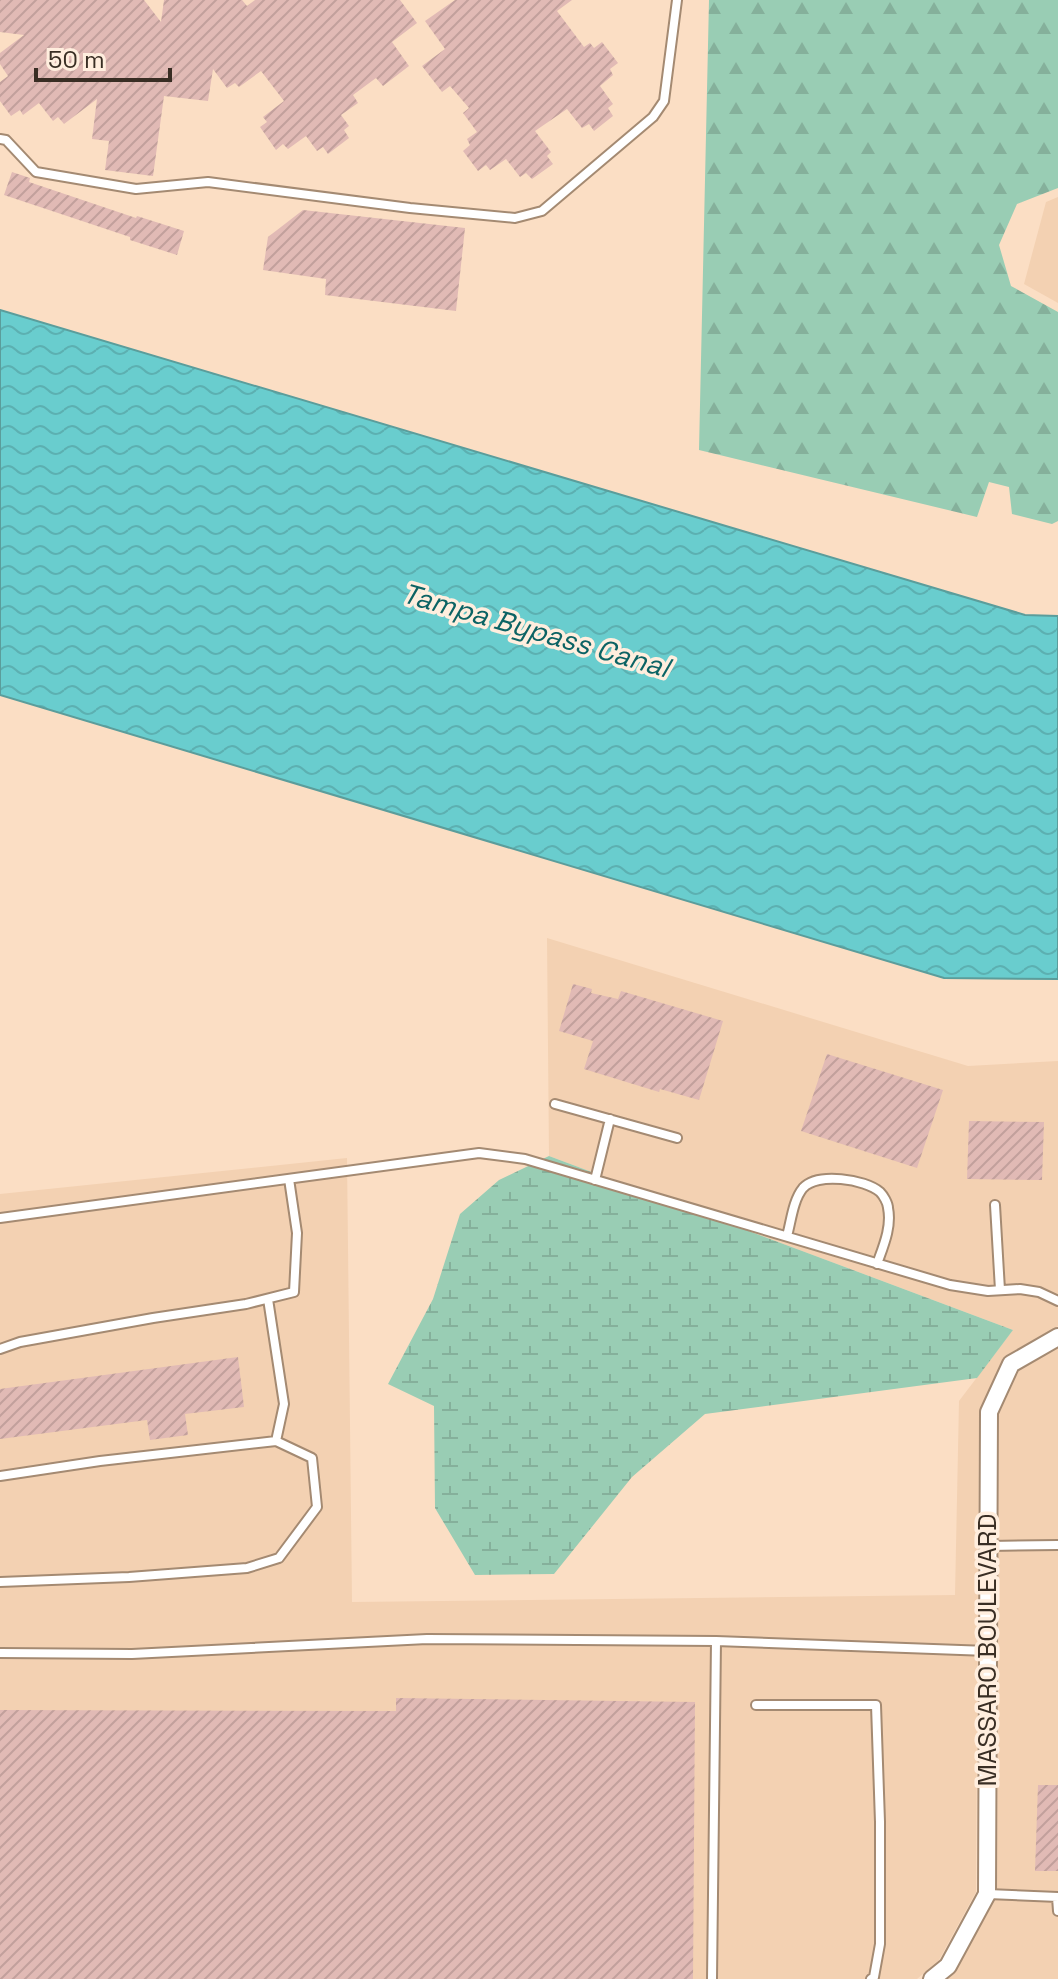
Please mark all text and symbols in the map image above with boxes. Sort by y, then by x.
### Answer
scale bar [36,32,170,82]
text: 50 m [48,44,105,75]
water label: Tampa Bypass Canal [398,575,677,686]
street label: MASSARO BOULEVARD [970,1514,1004,1786]

